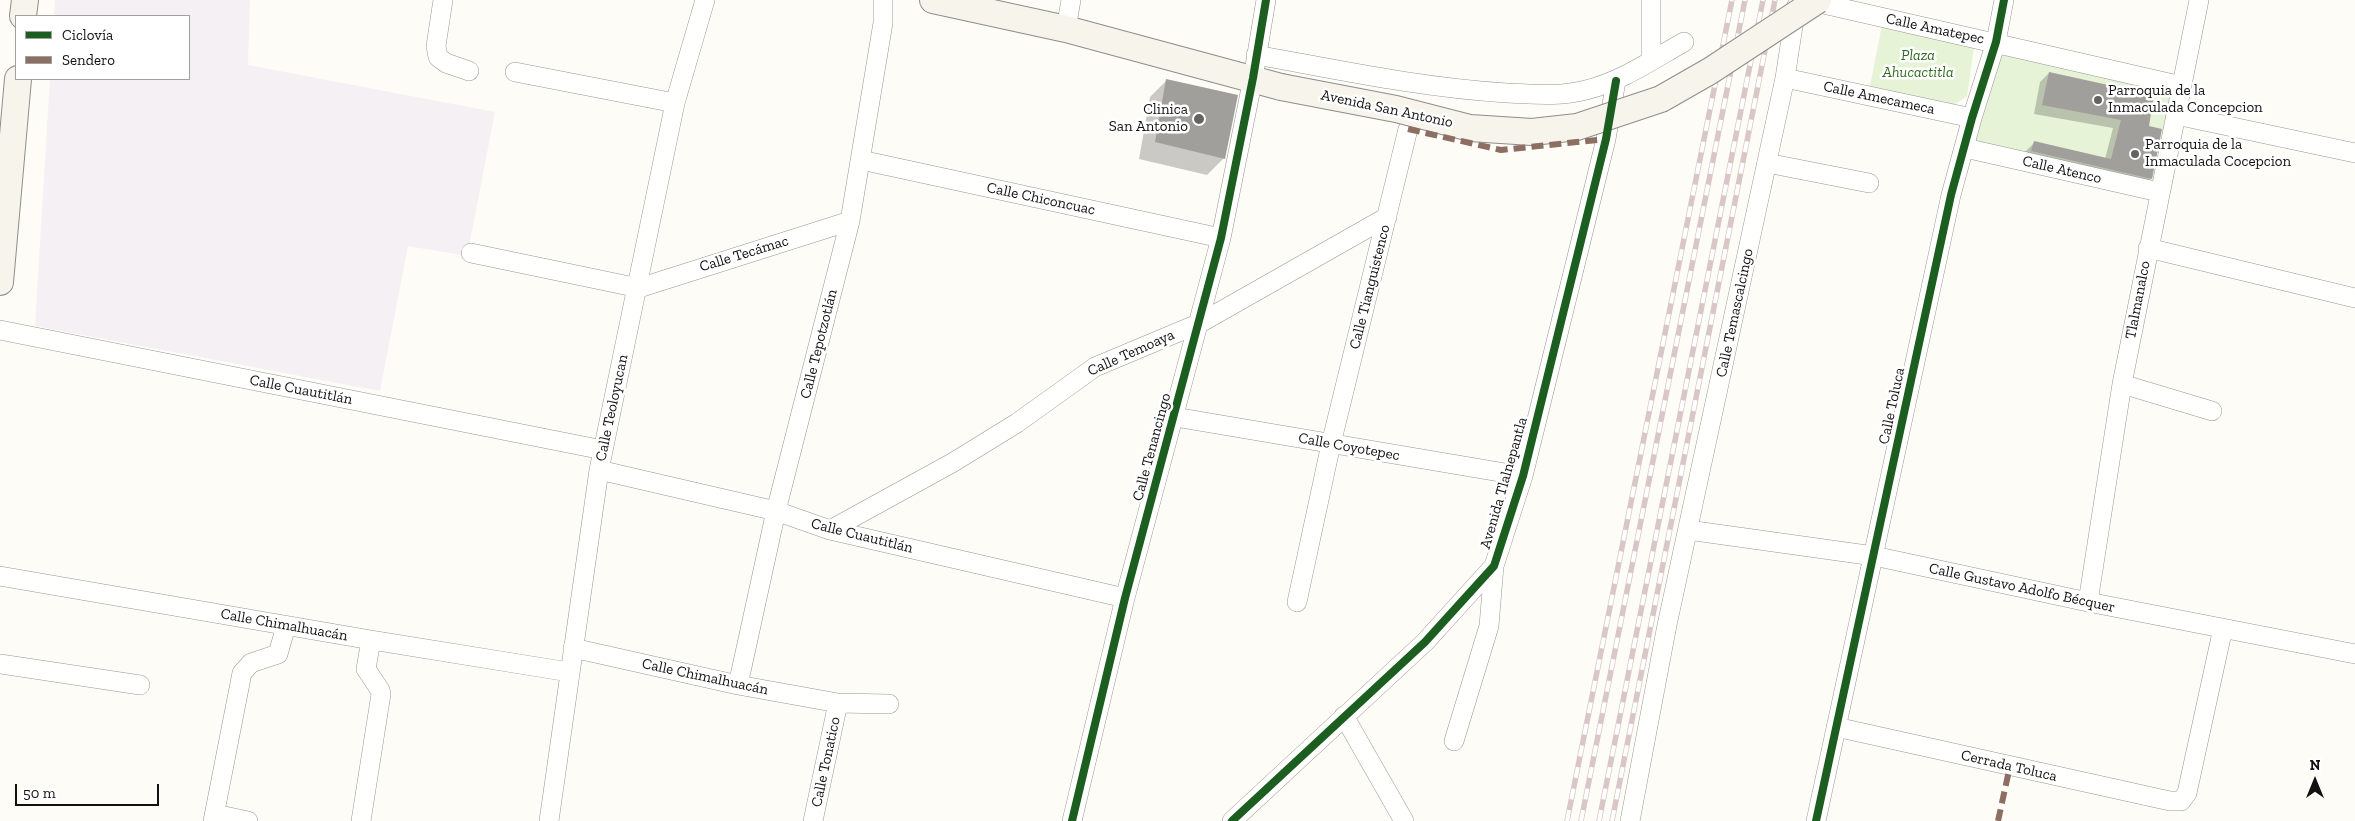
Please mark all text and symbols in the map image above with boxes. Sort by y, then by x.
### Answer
street label: Calle Amatepec [1884,10,1986,48]
legend [15,15,190,80]
text: Ciclovía [62,26,113,44]
park label: Plaza Ahucactitla [1883,47,1953,82]
text: Sendero [62,51,115,69]
street label: Calle Amecameca [1822,77,1936,119]
place label: Parroquia de la Inmaculada Concepcion [2108,82,2263,117]
street label: Avenida San Antonio [1319,86,1455,132]
marker: Parroquia de la Inmaculada Concepcion [2092,94,2104,106]
place label: Clinica San Antonio [1109,101,1188,136]
marker: Clinica San Antonio [1192,112,1206,126]
place label: Parroquia de la Inmaculada Cocepcion [2145,136,2291,171]
marker: Parroquia de la Inmaculada Cocepcion [2129,148,2141,160]
street label: Calle Atenco [2021,152,2103,188]
street label: Calle Chiconcuac [985,179,1097,219]
street label: Calle Tianguistenco [1346,223,1394,351]
street label: Calle Tecámac [697,232,791,276]
street label: Calle Temascalcingo [1713,247,1757,379]
street label: Tlalmanalco [2122,259,2154,341]
street label: Calle Tepotzotlán [797,287,841,401]
street label: Calle Temoaya [1085,326,1177,380]
street label: Calle Teoloyucan [592,353,632,463]
street label: Calle Toluca [1875,366,1909,446]
street label: Calle Cuautitlán [248,371,354,409]
street label: Calle Tenancingo [1129,391,1175,503]
street label: Avenida Tlalnepantla [1477,415,1531,551]
street label: Calle Coyotepec [1297,429,1401,465]
street label: Calle Cuautitlán [809,515,915,557]
street label: Calle Gustavo Adolfo Bécquer [1927,559,2117,617]
street label: Calle Chimalhuacán [219,605,349,645]
street label: Calle Chimalhuacán [640,655,770,699]
street label: Calle Tonatico [808,715,844,809]
street label: Cerrada Toluca [1959,746,2059,786]
north arrow [2290,756,2340,806]
text: N [2310,757,2320,774]
scale bar [18,774,161,806]
text: 50 m [23,784,56,802]

